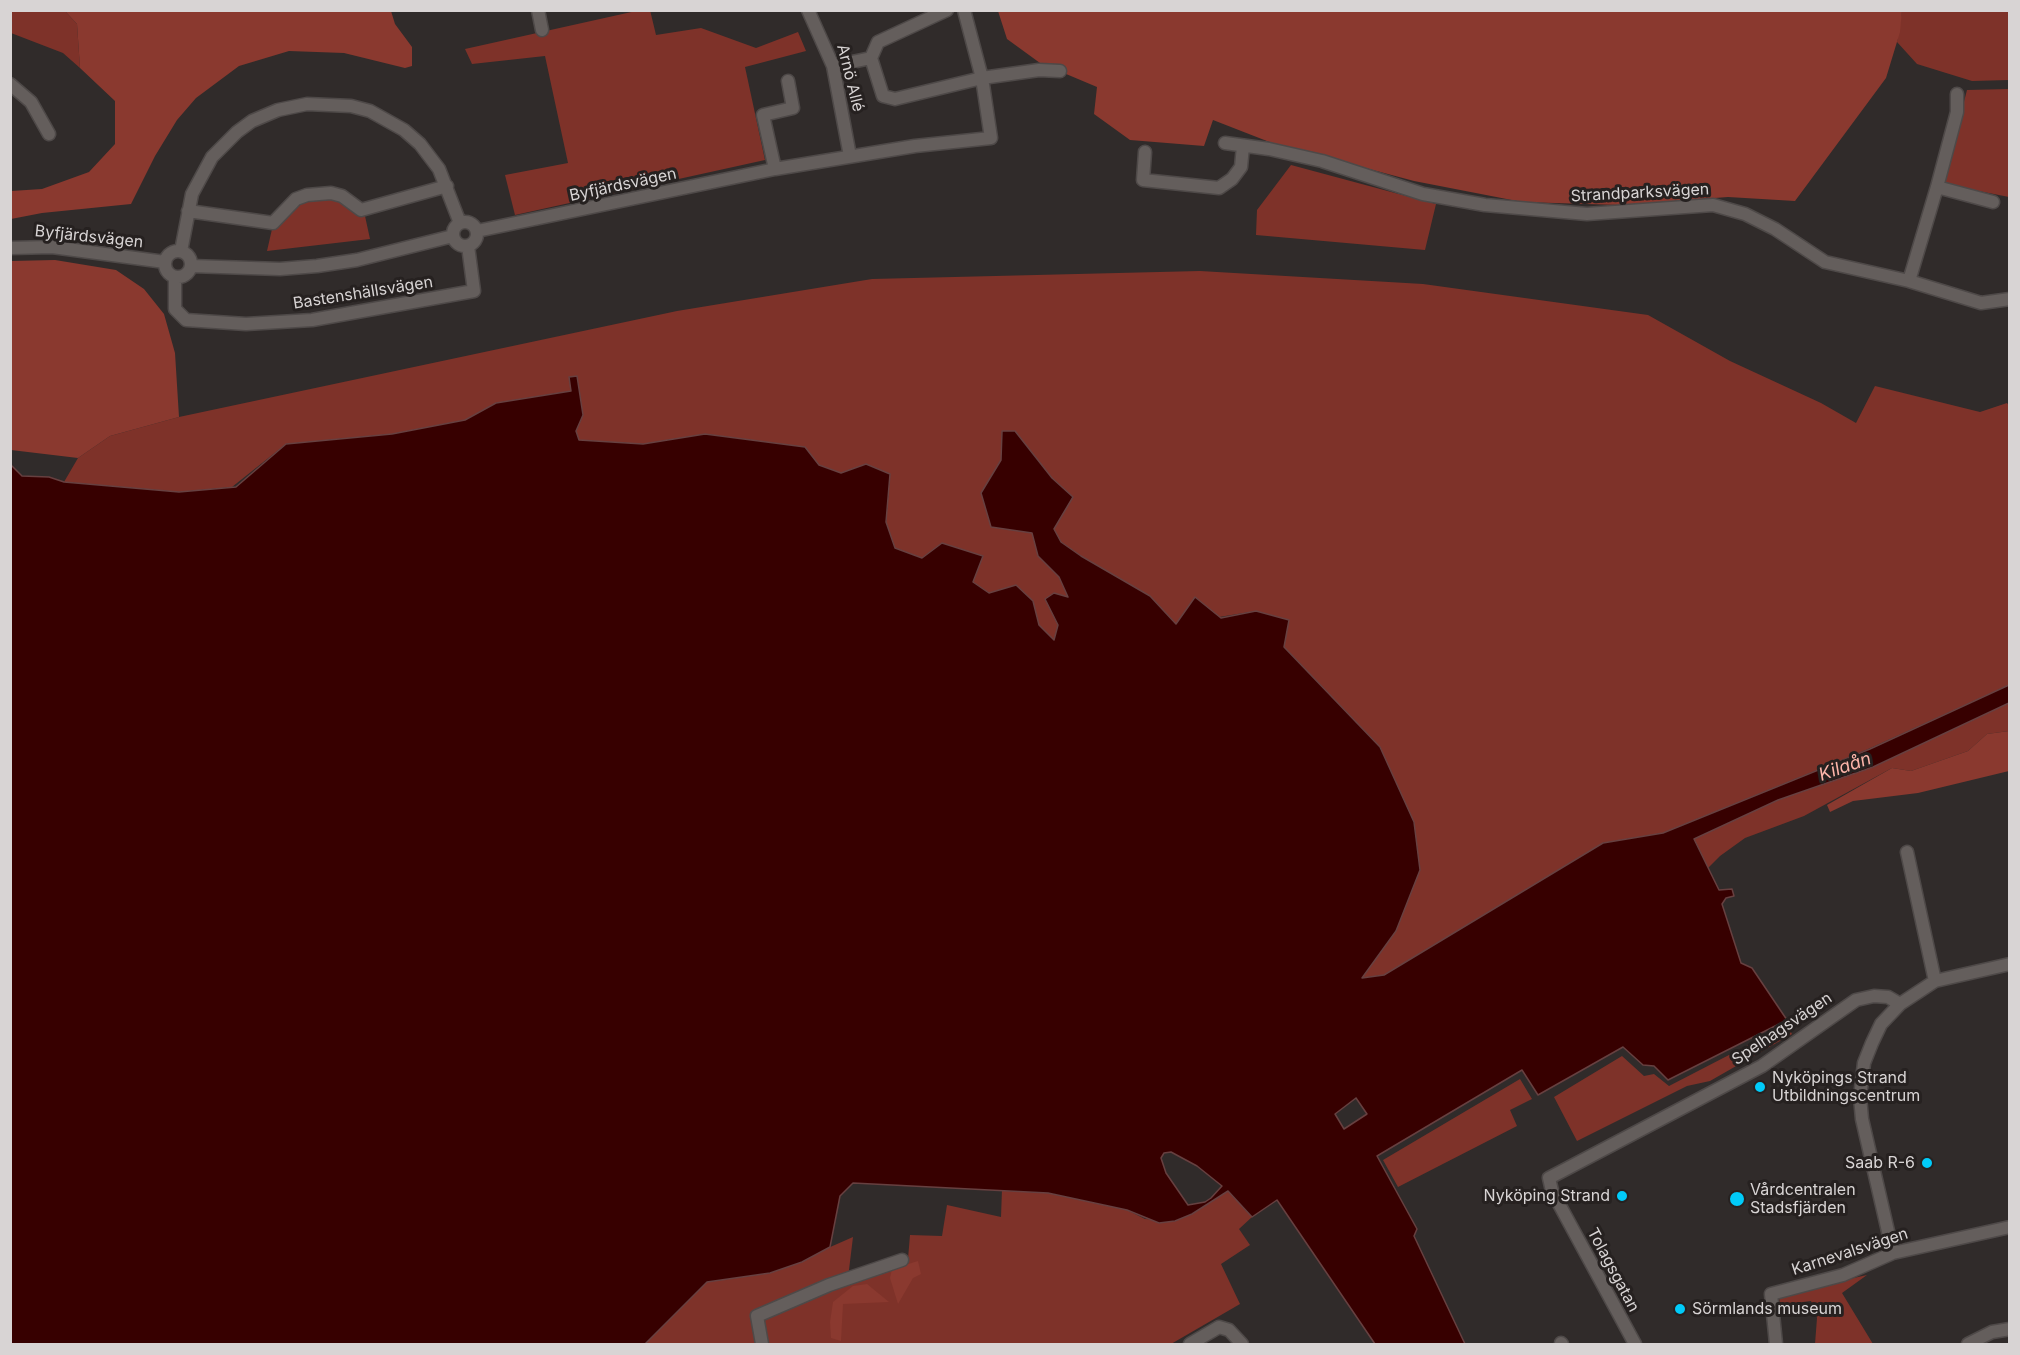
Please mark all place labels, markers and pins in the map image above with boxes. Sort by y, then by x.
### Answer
place label: Nyköpings Strand Utbildningscentrum [1772,1068,1920,1106]
marker: Nyköpings Strand Utbildningscentrum [1753,1080,1767,1094]
place label: Saab R-6 [1845,1153,1915,1173]
marker: Saab R-6 [1920,1156,1934,1170]
place label: Vårdcentralen Stadsfjärden [1750,1180,1856,1218]
place label: Nyköping Strand [1484,1186,1610,1206]
marker: Nyköping Strand [1615,1189,1629,1203]
marker: Vårdcentralen Stadsfjärden [1728,1190,1746,1208]
place label: Sörmlands museum [1692,1299,1842,1319]
marker: Sörmlands museum [1673,1302,1687,1316]

